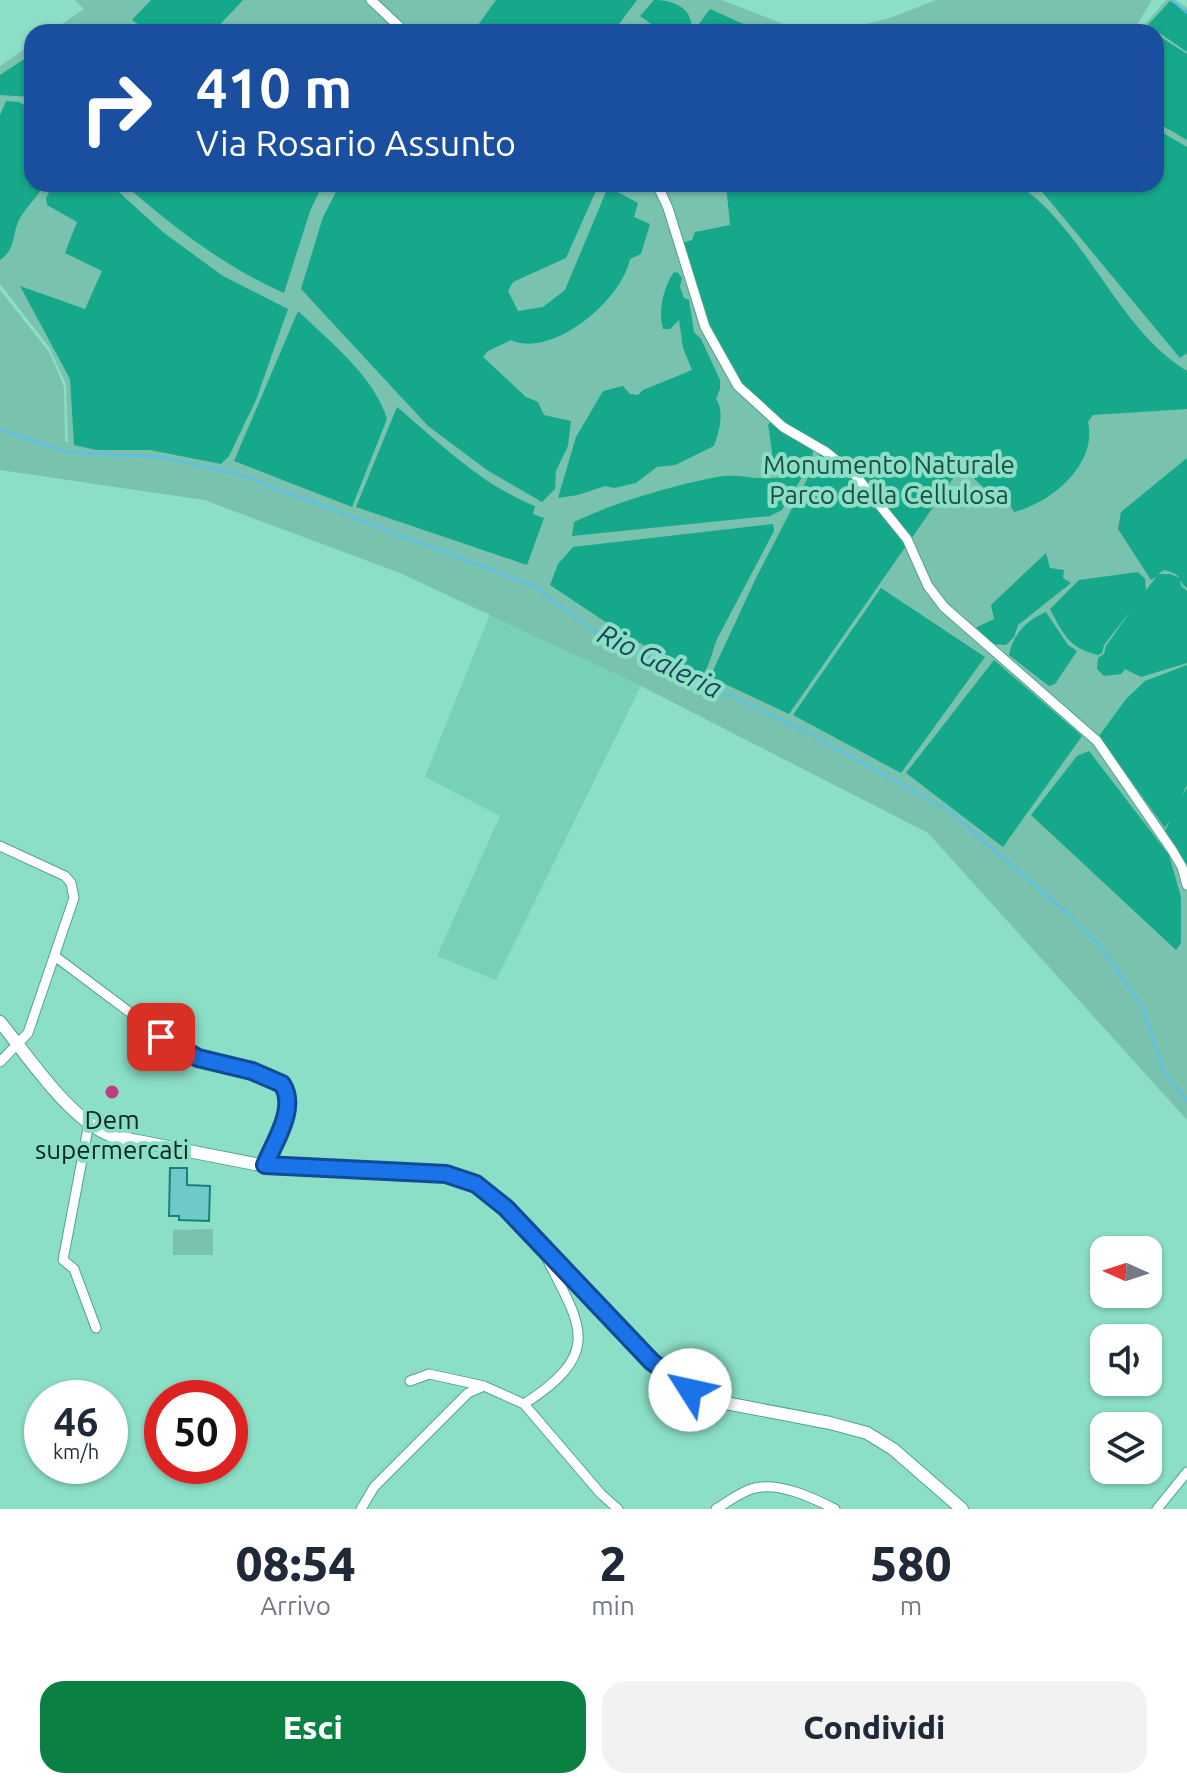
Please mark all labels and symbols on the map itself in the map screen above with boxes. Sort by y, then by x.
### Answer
park label: Monumento Naturale Parco della Cellulosa [763,450,1015,509]
water label: Rio Galeria [593,617,727,704]
pin [127,1003,195,1071]
marker: Dem supermercati [103,1083,121,1101]
place label: Dem supermercati [35,1105,189,1164]
north arrow [1090,1236,1162,1308]
position arrow [648,1348,732,1432]
speed limit sign: 50 [144,1380,248,1484]

